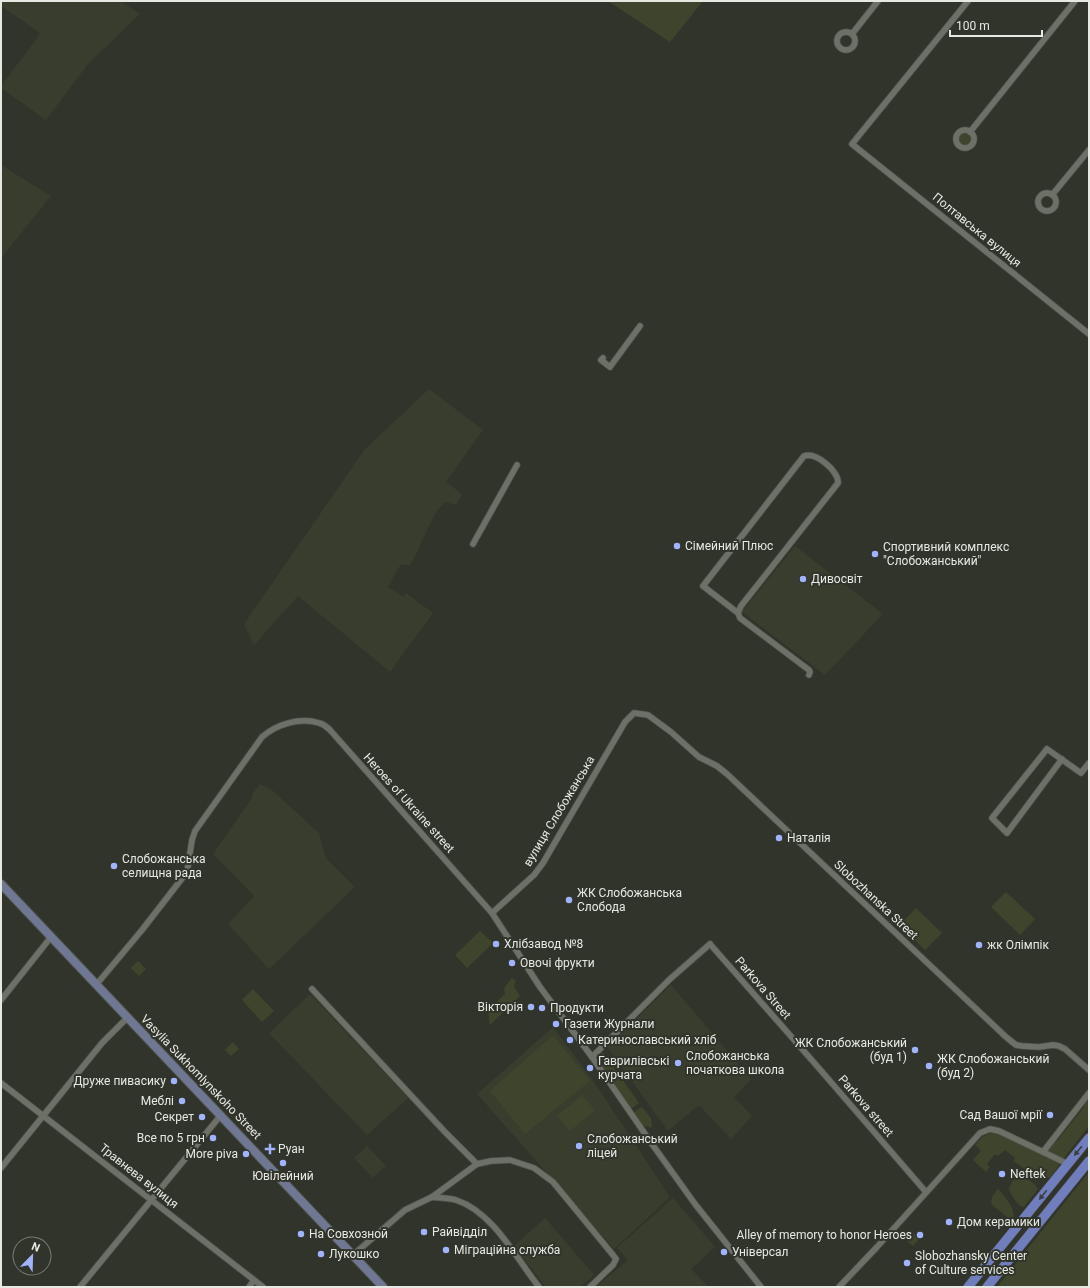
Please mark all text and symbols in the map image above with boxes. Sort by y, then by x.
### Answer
scale bar [950,12,1042,38]
text: 100 m [956,19,990,33]
street label: Полтавська вулиця [930,190,1024,270]
place label: Сімейний Плюс [685,539,773,553]
place label: Спортивний комплекс "Слобожанський" [883,540,1009,568]
marker: Сімейний Плюс [672,541,682,551]
marker: Спортивний комплекс "Слобожанський" [870,549,880,559]
place label: Дивосвіт [811,572,863,586]
marker: Дивосвіт [798,574,808,584]
street label: Heroes of Ukraine street [361,750,457,856]
street label: вулиця Слобожанська [520,753,598,869]
place label: Наталія [787,831,831,845]
marker: Наталія [774,833,784,843]
place label: Слобожанська селищна рада [122,852,205,880]
street label: Slobozhanska Street [831,858,921,943]
marker: Слобожанська селищна рада [109,861,119,871]
place label: ЖК Слобожанська Слобода [577,886,682,914]
marker: ЖК Слобожанська Слобода [564,895,574,905]
place label: Хлібзавод №8 [504,937,584,951]
place label: жк Олімпік [987,938,1050,952]
marker: Хлібзавод №8 [491,939,501,949]
marker: жк Олімпік [974,940,984,950]
street label: Parkova Street [732,954,794,1022]
place label: Овочі фрукти [520,956,595,970]
marker: Овочі фрукти [507,958,517,968]
place label: Вікторія [478,1000,523,1014]
place label: Продукти [550,1001,604,1015]
marker: Вікторія [526,1002,536,1012]
marker: Продукти [537,1003,547,1013]
street label: Vasylia Sukhomlynskoho Street [138,1012,264,1142]
place label: Газети Журнали [564,1017,655,1031]
marker: Газети Журнали [551,1019,561,1029]
place label: Катеринославський хліб [578,1033,717,1047]
marker: Катеринославський хліб [565,1035,575,1045]
place label: ЖК Слобожанський (буд 1) [795,1036,907,1064]
marker: ЖК Слобожанський (буд 1) [910,1045,920,1055]
place label: Cлобожанська початкова школа [686,1049,784,1077]
place label: ЖК Слобожанський (буд 2) [937,1052,1049,1080]
place label: Гаврилівські курчата [598,1054,669,1082]
marker: Cлобожанська початкова школа [673,1058,683,1068]
marker: ЖК Слобожанський (буд 2) [924,1061,934,1071]
marker: Гаврилівські курчата [585,1063,595,1073]
street label: Parkova street [835,1072,897,1140]
place label: Друже пивасику [74,1074,166,1088]
marker: Друже пивасику [169,1076,179,1086]
place label: Меблі [141,1094,174,1108]
marker: Меблі [177,1096,187,1106]
place label: Сад Вашої мрії [959,1108,1043,1122]
place label: Секрет [155,1110,194,1124]
marker: Сад Вашої мрії [1045,1110,1055,1120]
marker: Секрет [197,1112,207,1122]
place label: Все по 5 грн [137,1131,205,1145]
place label: Слобожанський ліцей [587,1132,678,1160]
marker: Все по 5 грн [208,1133,218,1143]
street label: Травнева вулиця [97,1141,181,1211]
marker: Слобожанський ліцей [574,1141,584,1151]
place label: Руан [278,1142,305,1156]
marker: Руан [265,1144,275,1154]
one-way arrow [1074,1146,1083,1157]
place label: More piva [185,1147,238,1161]
marker: More piva [241,1149,251,1159]
marker: Ювілейний [278,1158,288,1168]
place label: Neftek [1010,1167,1046,1181]
place label: Ювілейний [252,1169,314,1183]
marker: Neftek [997,1169,1007,1179]
one-way arrow [1039,1189,1047,1200]
place label: Дом керамики [957,1215,1040,1229]
marker: Дом керамики [944,1217,954,1227]
place label: Райвідділ [432,1225,487,1239]
place label: На Совхозной [309,1227,388,1241]
marker: Райвідділ [419,1227,429,1237]
place label: Alley of memory to honor Heroes [736,1228,912,1242]
marker: На Совхозной [296,1229,306,1239]
marker: Alley of memory to honor Heroes [915,1230,925,1240]
north arrow [12,1236,52,1276]
text: N [30,1240,42,1255]
place label: Міграційна служба [454,1243,560,1257]
marker: Міграційна служба [441,1245,451,1255]
place label: Універсал [732,1245,789,1259]
place label: Лукошко [329,1247,379,1261]
marker: Універсал [719,1247,729,1257]
marker: Лукошко [316,1249,326,1259]
place label: Slobozhansky Center of Culture services [915,1249,1027,1277]
marker: Slobozhansky Center of Culture services [902,1258,912,1268]

